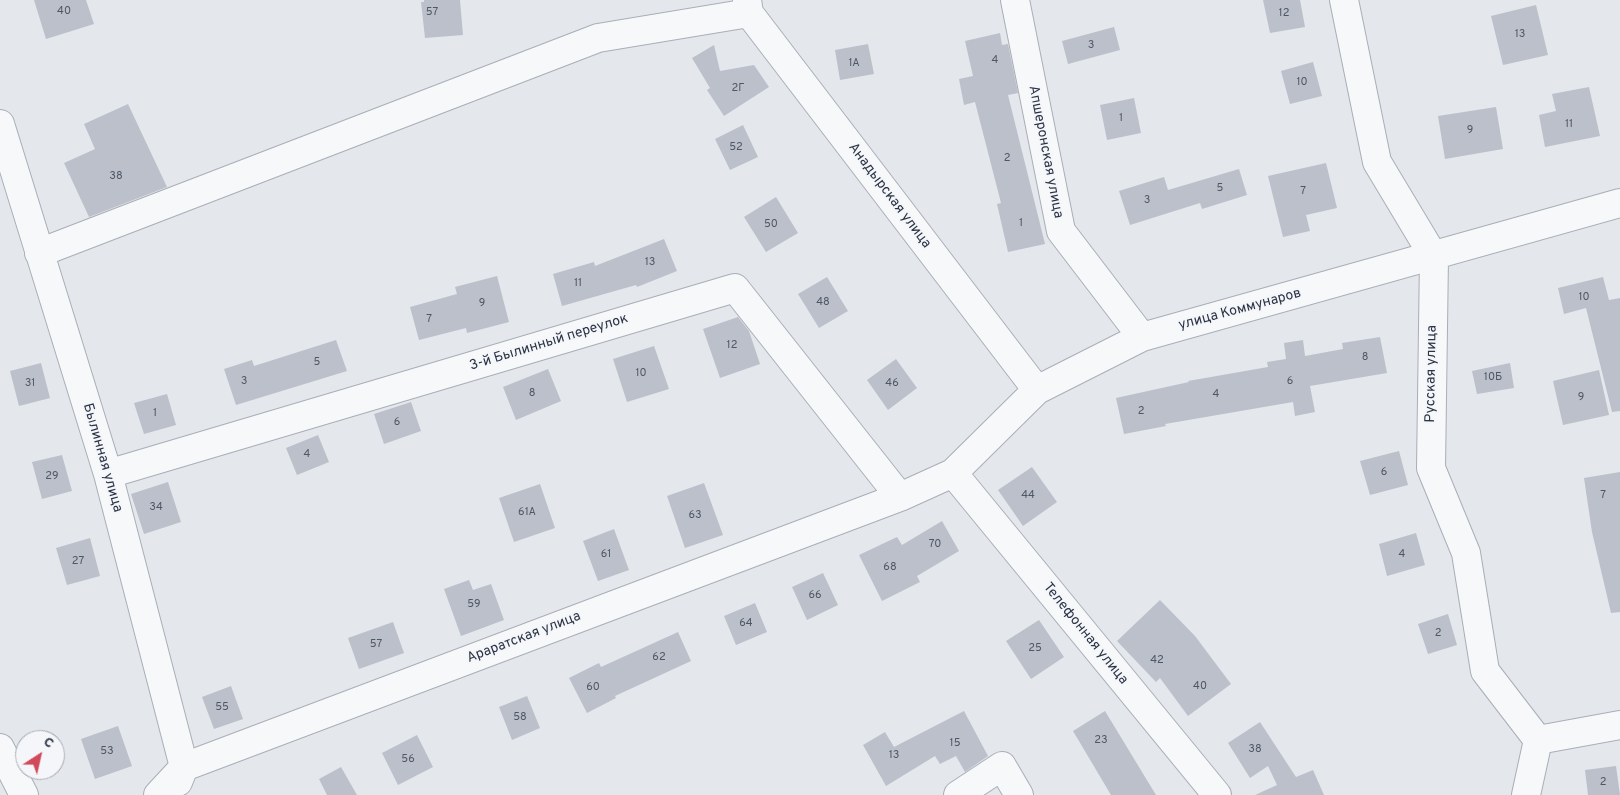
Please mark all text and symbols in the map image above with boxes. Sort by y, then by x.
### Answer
house number: 40 [57,5,71,19]
house number: 57 [426,6,438,20]
house number: 12 [1279,7,1289,21]
house number: 13 [1515,28,1525,42]
house number: 3 [1088,39,1094,53]
house number: 4 [992,54,998,68]
house number: 1А [848,57,860,71]
house number: 10 [1296,76,1308,90]
house number: 2Г [731,82,745,96]
street label: Апшеронская улица [1024,84,1066,220]
house number: 1 [1119,112,1123,126]
house number: 11 [1565,118,1573,132]
house number: 9 [1467,124,1473,138]
street label: Анадырская улица [844,140,934,252]
house number: 52 [729,141,743,155]
house number: 2 [1004,152,1010,166]
house number: 38 [109,170,123,184]
house number: 5 [1217,182,1223,196]
house number: 7 [1300,185,1306,199]
house number: 3 [1144,194,1150,208]
house number: 1 [1019,217,1023,231]
house number: 50 [764,218,778,232]
house number: 13 [645,256,655,270]
house number: 11 [574,277,582,291]
street label: улица Коммунаров [1177,286,1303,334]
house number: 10 [1578,291,1590,305]
house number: 48 [816,296,830,310]
house number: 9 [479,297,485,311]
street label: 3-й Былинный переулок [468,311,630,375]
house number: 7 [426,313,432,327]
street label: Русская улица [1423,325,1441,423]
house number: 12 [727,339,737,353]
house number: 8 [1362,351,1368,365]
house number: 5 [314,356,320,370]
house number: 10 [635,367,647,381]
house number: 10Б [1484,371,1502,385]
house number: 3 [241,375,247,389]
house number: 6 [1287,375,1293,389]
house number: 31 [25,377,35,391]
house number: 46 [885,377,899,391]
house number: 8 [529,387,535,401]
house number: 4 [1213,388,1219,402]
house number: 9 [1578,391,1584,405]
street label: Былинная улица [78,402,126,514]
house number: 2 [1138,405,1144,419]
house number: 1 [153,407,157,421]
house number: 6 [394,416,400,430]
house number: 4 [304,448,310,462]
house number: 6 [1381,466,1387,480]
house number: 29 [45,470,59,484]
house number: 44 [1021,489,1035,503]
house number: 7 [1600,489,1606,503]
house number: 34 [149,501,163,515]
house number: 61А [518,506,536,520]
house number: 63 [688,509,702,523]
house number: 70 [929,538,941,552]
house number: 61 [601,548,611,562]
house number: 4 [1399,548,1405,562]
house number: 27 [72,555,84,569]
house number: 68 [883,561,897,575]
street label: Телефонная улица [1039,580,1131,688]
house number: 66 [808,589,822,603]
house number: 59 [467,598,481,612]
street label: Араратская улица [465,609,583,667]
house number: 64 [739,617,753,631]
house number: 2 [1435,627,1441,641]
house number: 57 [370,638,382,652]
house number: 25 [1028,642,1042,656]
house number: 62 [652,651,666,665]
house number: 42 [1150,654,1164,668]
house number: 40 [1193,680,1207,694]
house number: 60 [586,681,600,695]
house number: 55 [215,701,229,715]
house number: 58 [513,711,527,725]
north arrow [15,730,65,780]
text: С [40,734,57,753]
house number: 23 [1094,734,1108,748]
house number: 15 [950,737,960,751]
house number: 38 [1248,743,1262,757]
house number: 53 [100,745,114,759]
house number: 13 [889,749,899,763]
house number: 56 [401,753,415,767]
house number: 2 [1600,776,1606,790]

